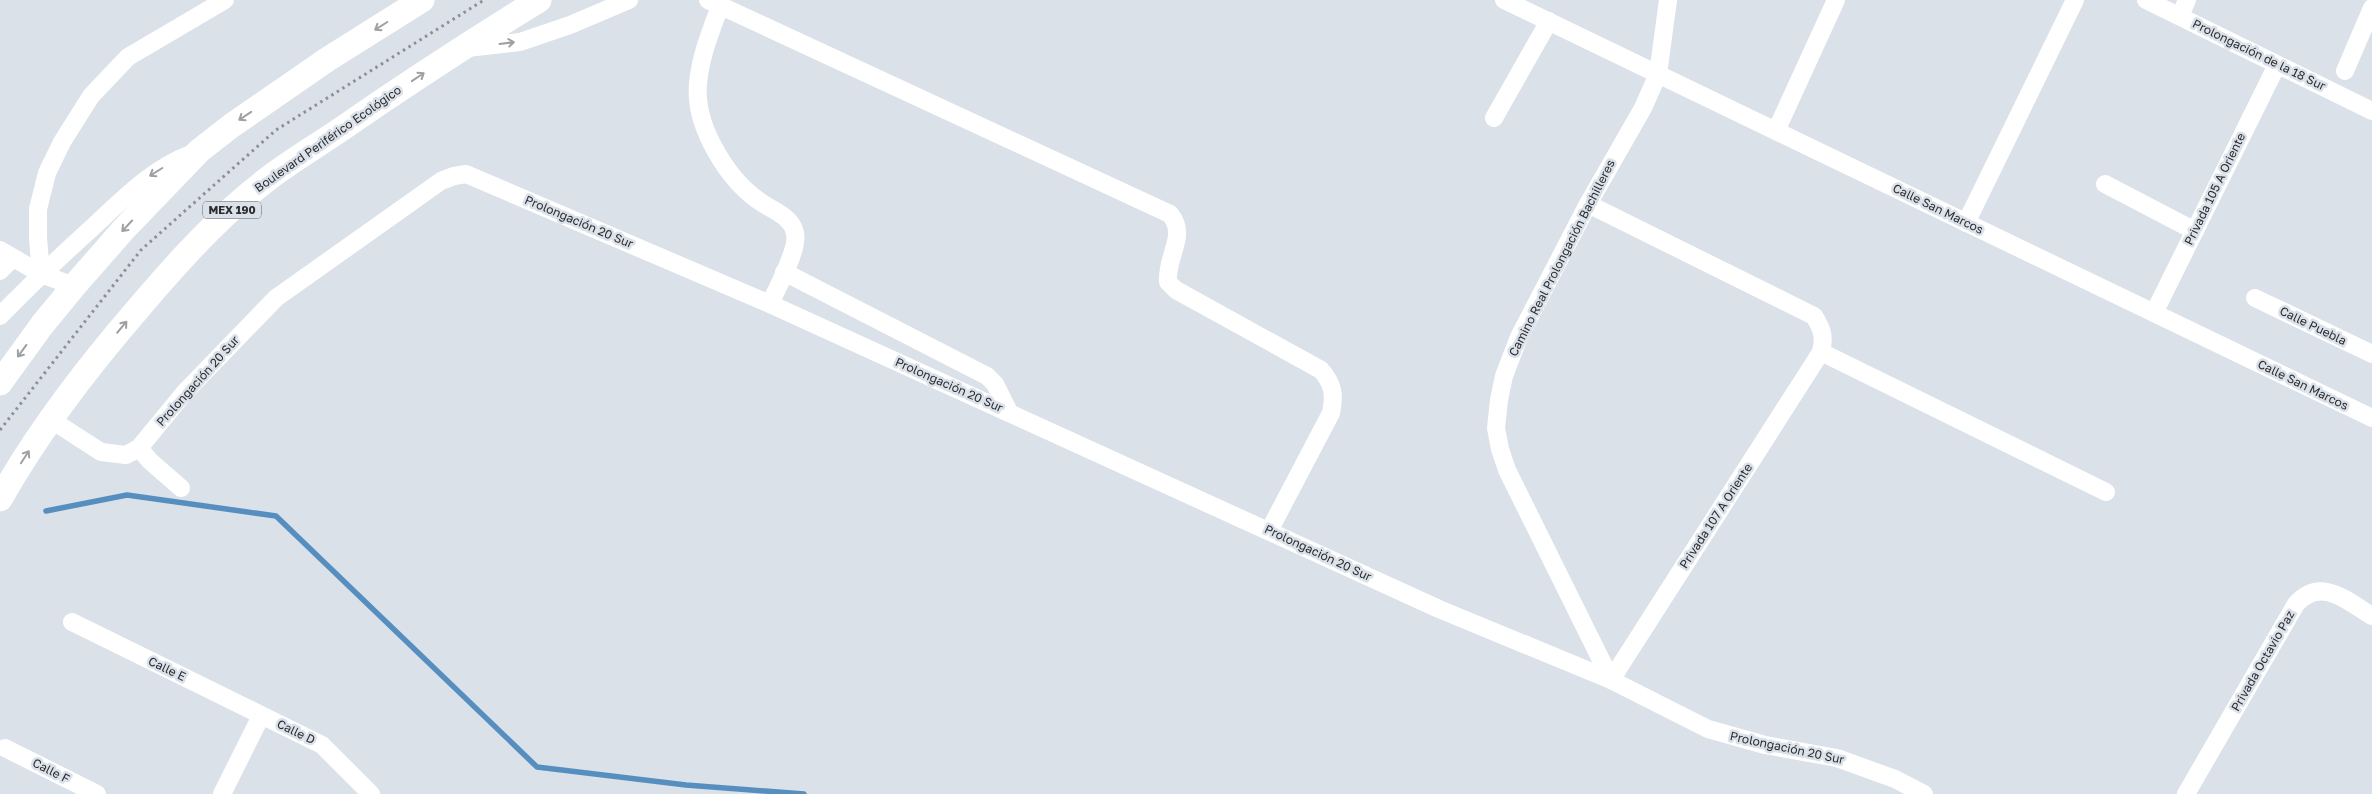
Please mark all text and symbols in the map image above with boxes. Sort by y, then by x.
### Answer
street label: Prolongación de la 18 Sur [2190,16,2328,93]
one-way arrow [374,21,388,31]
one-way arrow [499,38,515,48]
one-way arrow [411,72,425,82]
street label: Boulevard Periférico Ecológico [251,82,404,195]
one-way arrow [238,111,252,121]
street label: Privada 105 A Oriente [2181,130,2248,247]
street label: Camino Real Prolongación Bachilleres [1505,157,1618,359]
one-way arrow [149,168,163,178]
street label: Calle San Marcos [1890,180,1986,237]
street label: Prolongación 20 Sur [523,192,636,251]
road number: MEX 190 [203,202,261,218]
one-way arrow [121,220,133,233]
street label: Calle Puebla [2277,303,2349,348]
one-way arrow [117,321,128,334]
street label: Prolongación 20 Sur [153,332,242,429]
one-way arrow [17,344,27,358]
street label: Prolongación 20 Sur [893,354,1006,415]
street label: Calle San Marcos [2255,356,2351,413]
one-way arrow [21,451,31,465]
street label: Privada 107 A Oriente [1676,460,1755,571]
street label: Prolongación 20 Sur [1262,521,1374,584]
street label: Privada Octavio Paz [2228,608,2297,714]
street label: Calle E [146,653,188,684]
street label: Calle D [275,716,318,747]
street label: Prolongación 20 Sur [1729,728,1846,767]
street label: Calle F [30,755,72,786]

